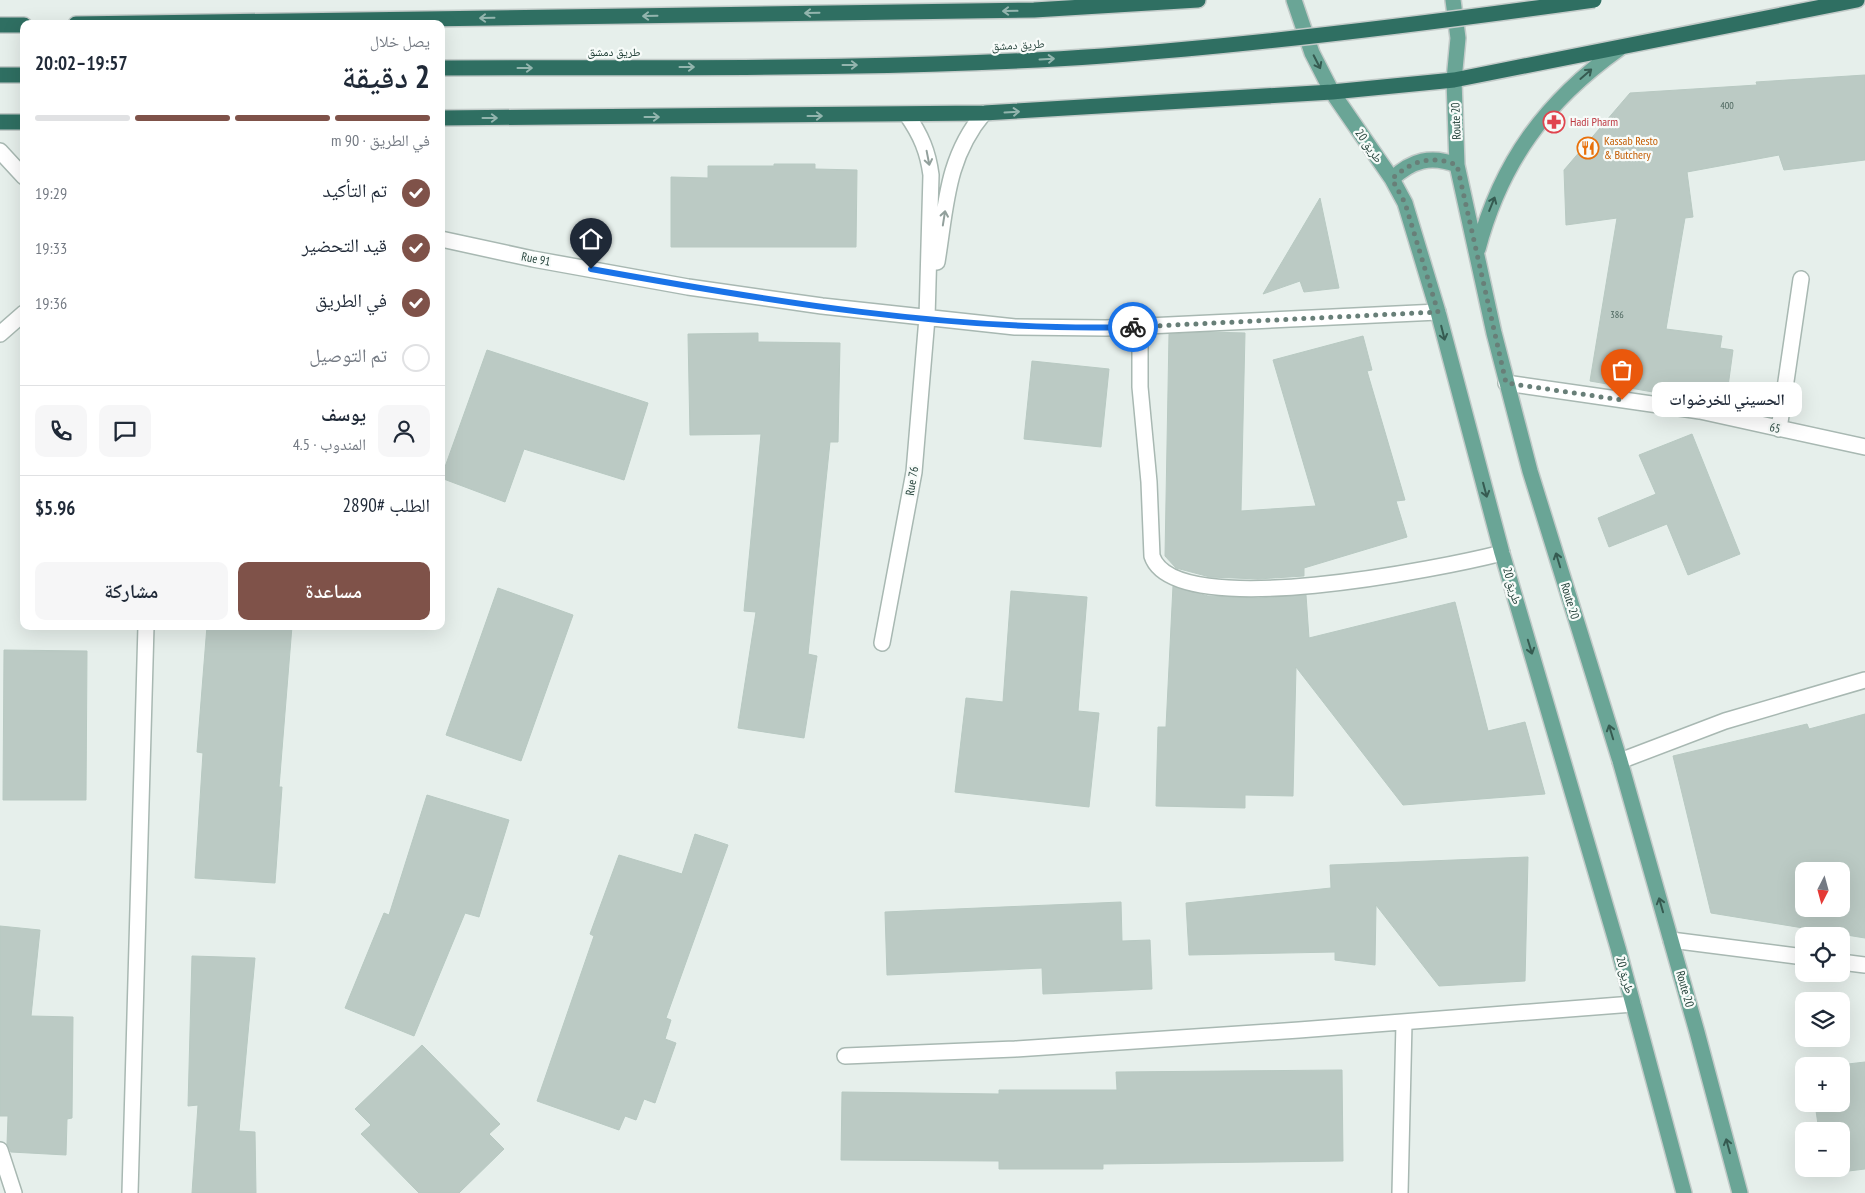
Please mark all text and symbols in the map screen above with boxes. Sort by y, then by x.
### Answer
one-way arrow [1002,6,1018,16]
one-way arrow [804,9,820,18]
one-way arrow [642,11,658,21]
one-way arrow [479,13,496,23]
text: يصل خلال [370,31,430,51]
street label: طريق دمشق [991,36,1045,54]
street label: طريق دمشق [587,44,641,59]
text: 19:57–20:02 [35,51,128,75]
one-way arrow [1039,54,1055,63]
one-way arrow [1313,54,1322,69]
text: 2 دقيقة [342,55,430,97]
one-way arrow [842,61,858,70]
one-way arrow [679,62,695,72]
one-way arrow [516,63,533,73]
one-way arrow [1579,68,1592,79]
house number: 400 [1720,99,1734,112]
street label: Route 20 [1447,102,1464,140]
one-way arrow [1004,107,1020,116]
pharmacy icon: Hadi Pharm [1542,110,1566,134]
one-way arrow [807,111,823,120]
one-way arrow [644,112,660,122]
one-way arrow [482,113,498,123]
place label: Hadi Pharm [1570,114,1618,129]
street label: طريق 20 [1352,126,1386,166]
text: في الطريق · 90 m [331,130,430,150]
place label: Kassab Resto & Butchery [1604,133,1658,162]
restaurant icon: Kassab Resto & Butchery [1576,136,1600,160]
one-way arrow [924,150,933,166]
text: تم التأكيد [322,178,387,202]
icon: check [402,179,430,207]
text: 19:29 [35,183,67,203]
one-way arrow [1488,197,1497,212]
one-way arrow [940,211,950,227]
pin [570,218,612,269]
icon: home [577,225,605,253]
text: قيد التحضير [302,233,387,257]
icon: check [402,234,430,262]
text: 19:33 [35,238,67,258]
street label: Rue 91 [520,248,552,269]
text: في الطريق [315,288,387,312]
icon: check [402,289,430,317]
text: 19:36 [35,293,67,313]
courier [1108,302,1158,352]
house number: 386 [1610,308,1624,321]
icon: bike [1119,313,1147,341]
one-way arrow [1439,325,1449,341]
text: تم التوصيل [309,343,387,367]
pin [1601,349,1643,400]
icon: bag [1608,356,1636,384]
callout: الحسيني للخرضوات [1652,382,1802,418]
text: الحسيني للخرضوات [1669,389,1785,409]
text: يوسف [321,402,366,426]
button: phone [35,405,87,457]
button: chat [99,405,151,457]
button: person [378,405,430,457]
street label: 65 [1768,419,1782,436]
text: المندوب · 4.5 [293,434,366,454]
street label: Rue 76 [902,465,921,497]
one-way arrow [1481,482,1490,498]
text: الطلب #2890 [343,493,430,517]
text: $5.96 [35,496,75,520]
one-way arrow [1553,553,1562,568]
button: مشاركة [35,562,228,620]
button: مساعدة [238,562,430,620]
street label: طريق 20 [1500,566,1525,606]
street label: Route 20 [1558,581,1583,621]
one-way arrow [1525,638,1535,654]
one-way arrow [1605,725,1615,741]
north arrow [1795,862,1850,918]
map controls [1795,862,1850,1177]
one-way arrow [1655,897,1665,913]
button: locate [1795,927,1850,982]
street label: طريق 20 [1613,955,1638,995]
street label: Route 20 [1673,969,1698,1009]
button: layers [1795,992,1850,1047]
button: + [1795,1057,1850,1112]
button: − [1795,1122,1850,1177]
one-way arrow [1723,1138,1732,1154]

